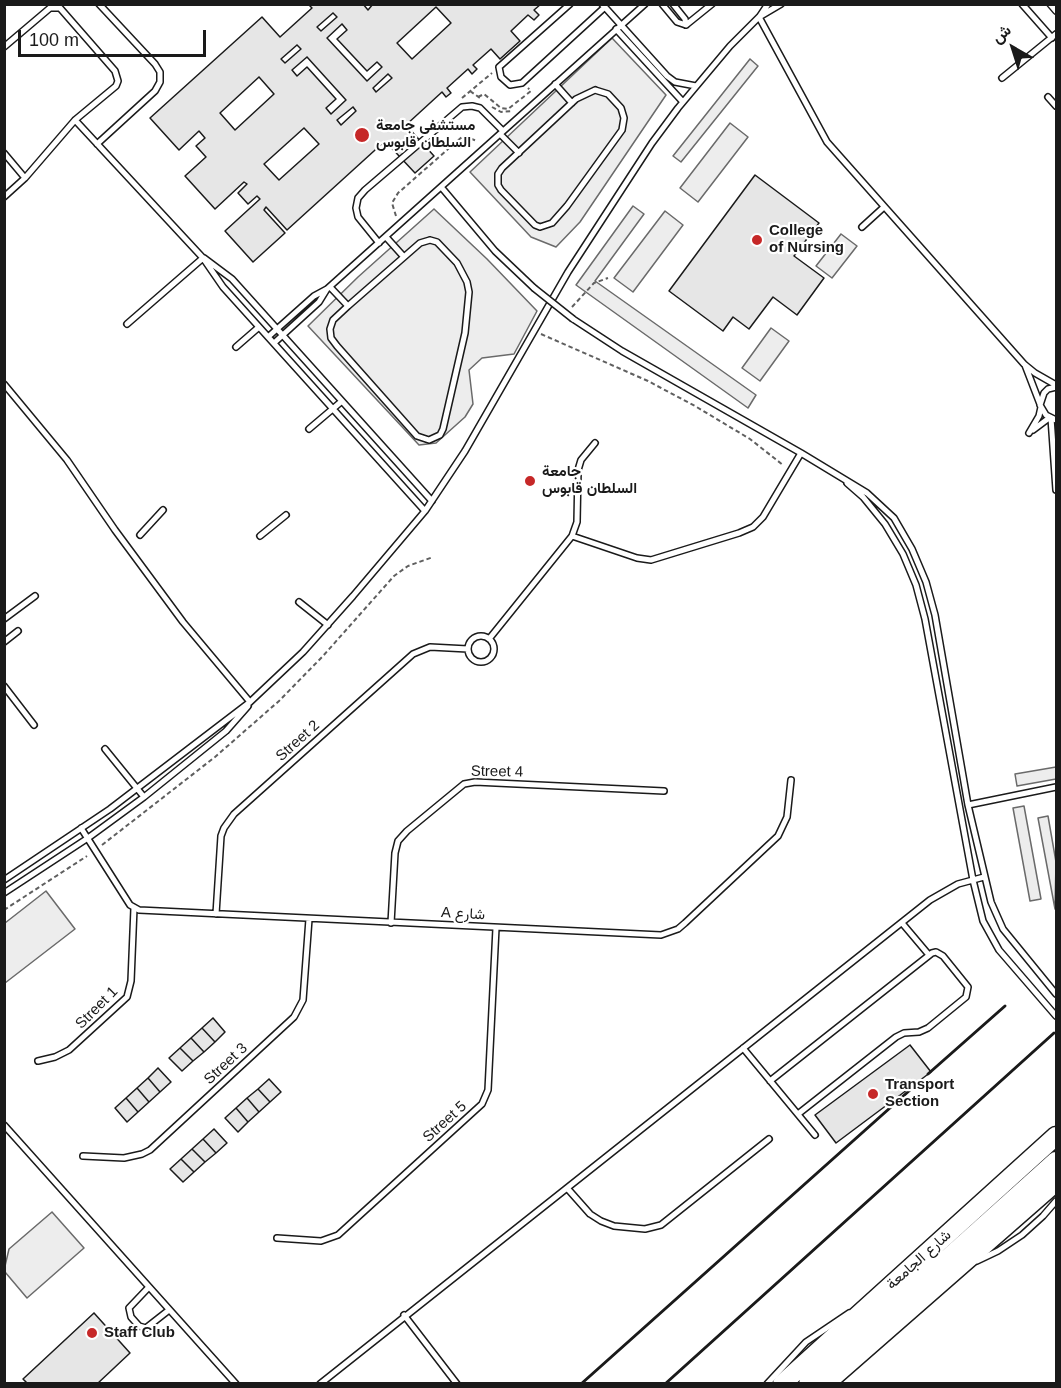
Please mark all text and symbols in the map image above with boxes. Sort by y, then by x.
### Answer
scale bar [21,18,208,56]
north arrow [983,18,1043,78]
text: ش [989,21,1014,46]
text: 100 m [29,30,79,50]
place label: مستشفى جامعة السلطان قابوس [376,117,475,152]
marker: مستشفى جامعة السلطان قابوس [353,126,371,144]
place label: College of Nursing [769,222,844,257]
marker: College of Nursing [750,233,764,247]
place label: جامعة السلطان قابوس [542,463,637,498]
marker: جامعة السلطان قابوس [523,474,537,488]
street label: Street 2 [272,717,324,765]
street label: Street 4 [471,763,523,781]
street label: A شارع [440,904,486,924]
street label: Street 1 [72,983,122,1033]
street label: Street 3 [201,1040,251,1088]
place label: Transport Section [885,1076,954,1111]
marker: Transport Section [866,1087,880,1101]
street label: Street 5 [419,1098,471,1146]
street label: شارع الجامعة [883,1226,955,1294]
place label: Staff Club [104,1324,175,1342]
marker: Staff Club [85,1326,99,1340]

